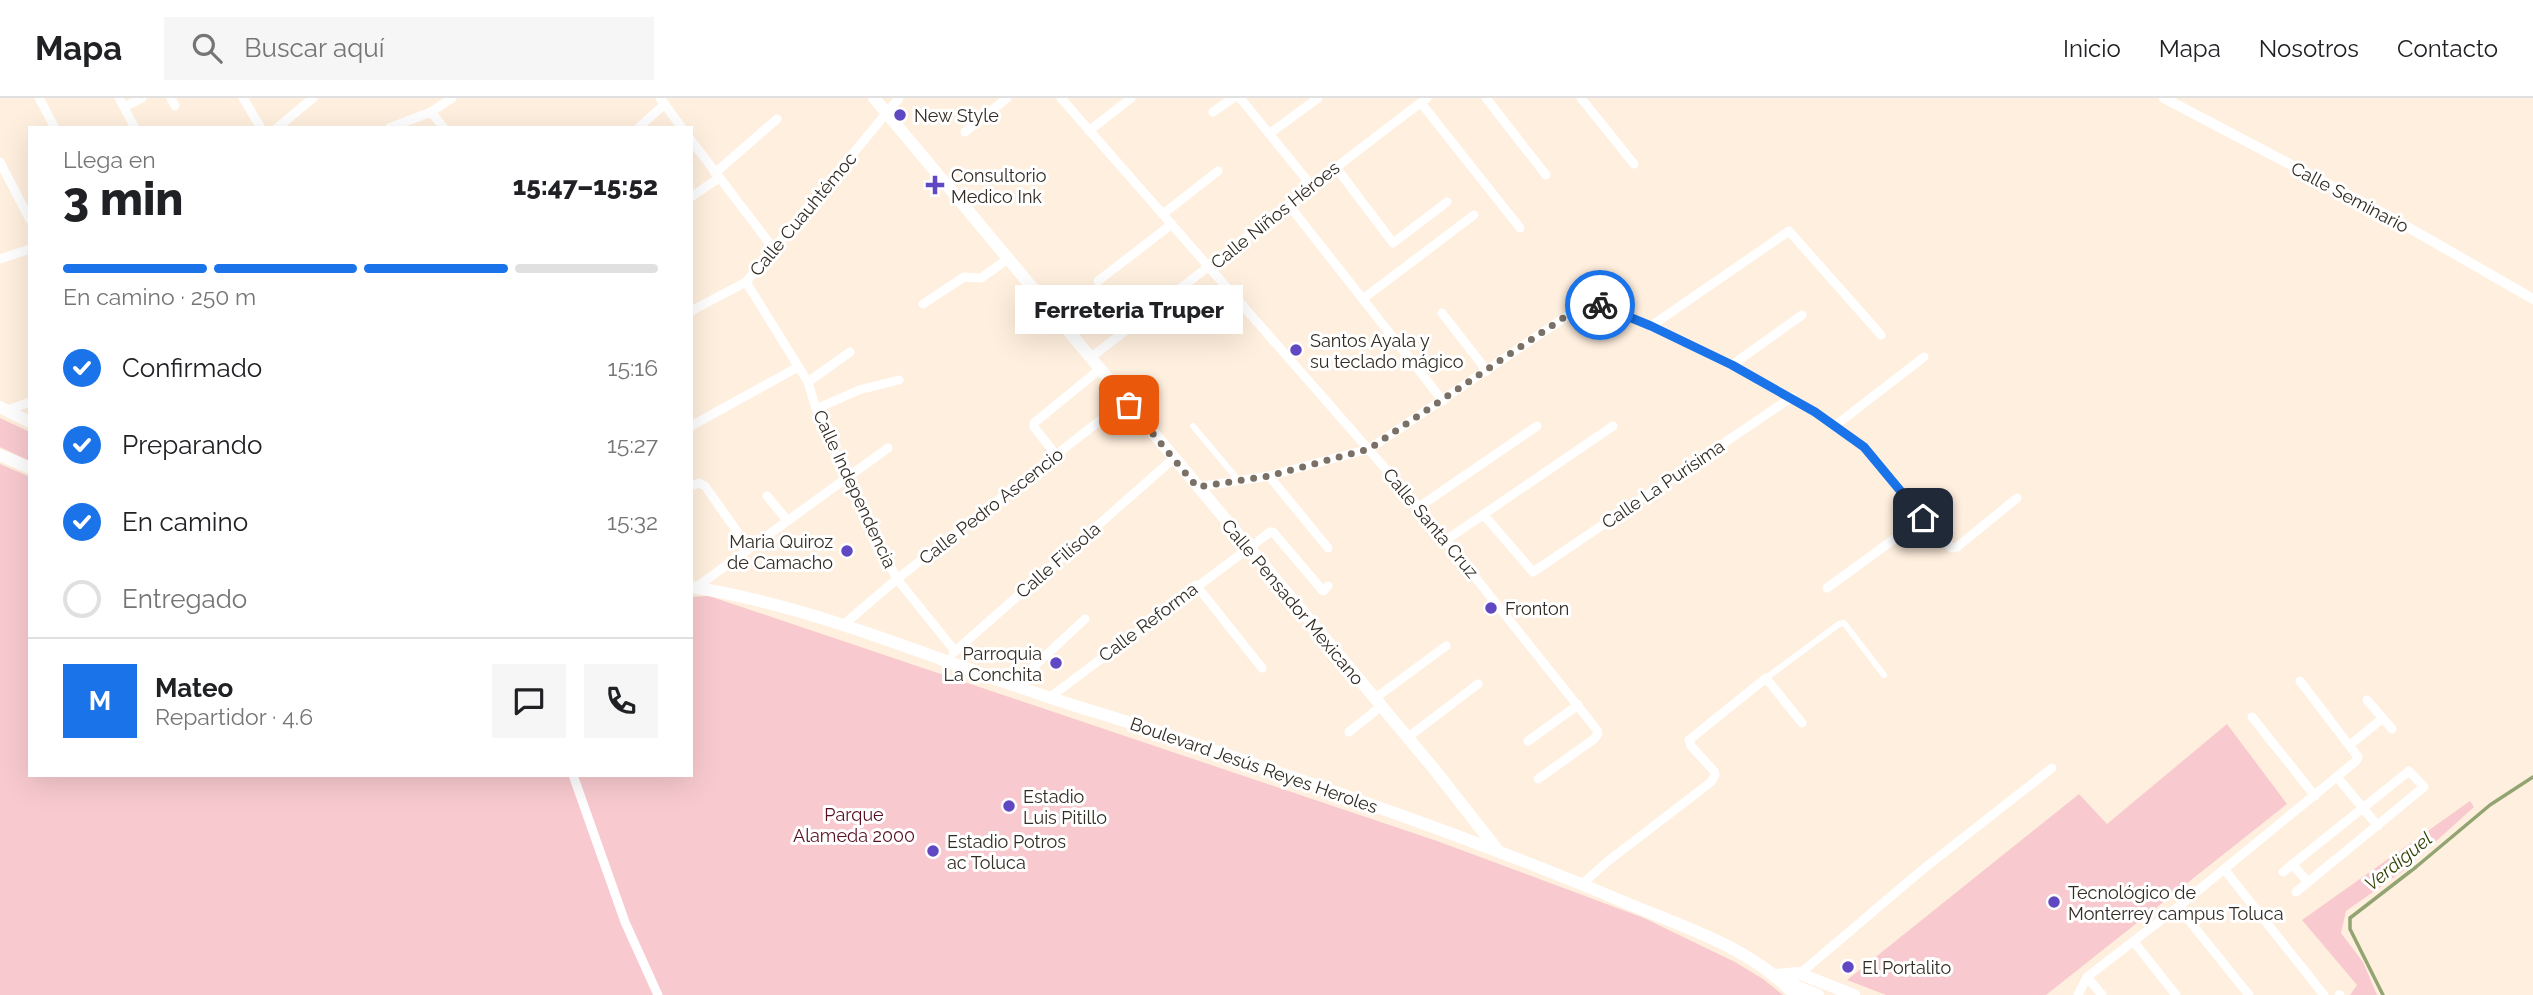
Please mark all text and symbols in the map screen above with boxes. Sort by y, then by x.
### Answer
search box [164,17,654,80]
text: Mapa [35,29,122,68]
icon: search [188,29,226,67]
text: Buscar aquí [244,33,384,63]
text: Inicio [2063,34,2121,63]
text: Mapa [2159,34,2221,63]
text: Nosotros [2259,34,2359,63]
text: Contacto [2397,34,2498,63]
place label: New Style [914,105,999,126]
marker: New Style [892,107,908,123]
text: Llega en [63,146,156,173]
street label: Calle Cuauhtémoc [745,148,861,280]
street label: Calle Niños Héroes [1207,157,1344,273]
street label: Calle Seminario [2288,157,2413,237]
place label: Consultorio Medico Ink [951,165,1047,207]
text: 15:47–15:52 [513,171,658,201]
text: 3 min [63,172,183,226]
marker: Consultorio Medico Ink [925,175,945,195]
courier [1565,270,1635,340]
text: En camino · 250 m [63,283,256,310]
callout: Ferreteria Truper [1015,286,1243,335]
icon: bike [1581,286,1619,324]
text: Ferreteria Truper [1034,296,1224,323]
place label: Santos Ayala y su teclado mágico [1310,330,1464,372]
marker: Santos Ayala y su teclado mágico [1288,342,1304,358]
icon: check [63,349,101,387]
text: Confirmado [122,353,262,383]
text: 15:16 [608,354,658,381]
pin [1099,375,1159,435]
icon: bag [1110,386,1148,424]
street label: Calle Independencia [809,407,901,571]
icon: check [63,426,101,464]
text: Preparando [122,430,262,460]
text: 15:27 [607,431,658,458]
street label: Calle La Purísima [1598,435,1728,533]
street label: Calle Pedro Ascencio [915,443,1067,569]
street label: Calle Santa Cruz [1379,464,1483,582]
pin [1893,488,1953,548]
icon: home [1904,499,1942,537]
icon: check [63,503,101,541]
text: En camino [122,507,248,537]
text: 15:32 [607,508,658,535]
street label: Calle Pensador Mexicano [1218,515,1369,689]
street label: Calle Filísola [1012,518,1104,602]
place label: Maria Quiroz de Camacho [727,531,833,573]
marker: Maria Quiroz de Camacho [839,543,855,559]
street label: Calle Reforma [1095,578,1201,666]
text: Entregado [122,584,247,614]
place label: Fronton [1505,598,1569,619]
marker: Fronton [1483,600,1499,616]
place label: Parroquia La Conchita [943,643,1042,685]
marker: Parroquia La Conchita [1048,655,1064,671]
button: chat [492,664,566,738]
button: phone [584,664,658,738]
text: Mateo [155,673,233,703]
text: M [89,686,111,716]
text: Repartidor · 4.6 [155,703,313,730]
street label: Boulevard Jesús Reyes Heroles [1127,713,1381,817]
place label: Estadio Luis Pitillo [1023,786,1107,828]
marker: Estadio Luis Pitillo [1001,798,1017,814]
park label: Parque Alameda 2000 [793,804,915,846]
water label: Verdiguel [2360,827,2436,895]
place label: Estadio Potros ac Toluca [947,831,1066,873]
marker: Estadio Potros ac Toluca [925,843,941,859]
place label: Tecnológico de Monterrey campus Toluca [2068,882,2283,924]
marker: Tecnológico de Monterrey campus Toluca [2046,894,2062,910]
place label: El Portalito [1862,957,1951,978]
marker: El Portalito [1840,959,1856,975]

